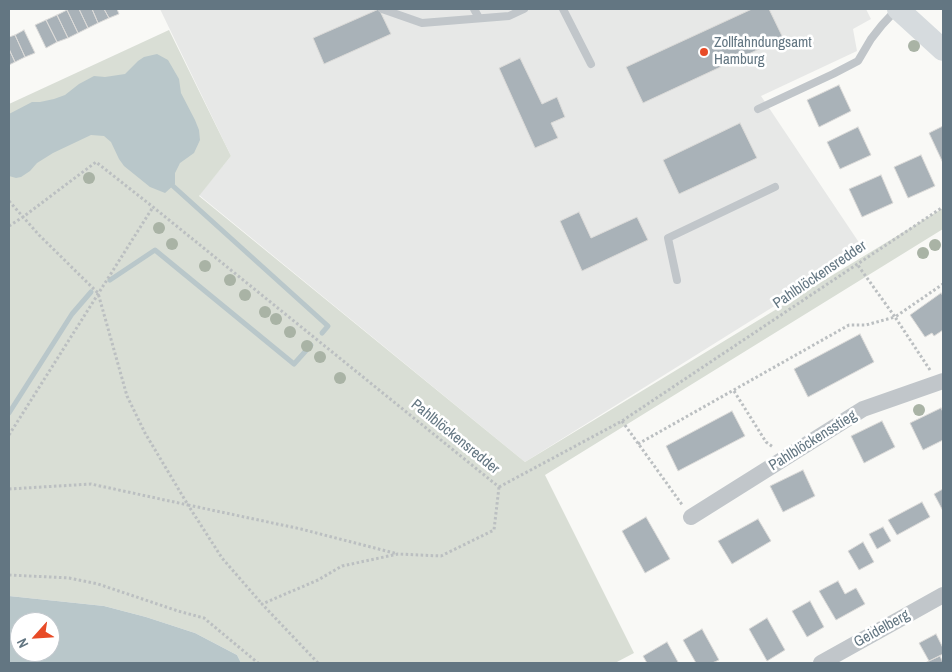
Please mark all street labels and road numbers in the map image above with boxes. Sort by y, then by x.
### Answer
street label: Pahlblöckensredder [770,237,870,313]
street label: Pahlblöckensredder [407,396,503,478]
street label: Pahlblöckensstieg [766,407,860,475]
street label: Geidelberg [851,606,913,652]

